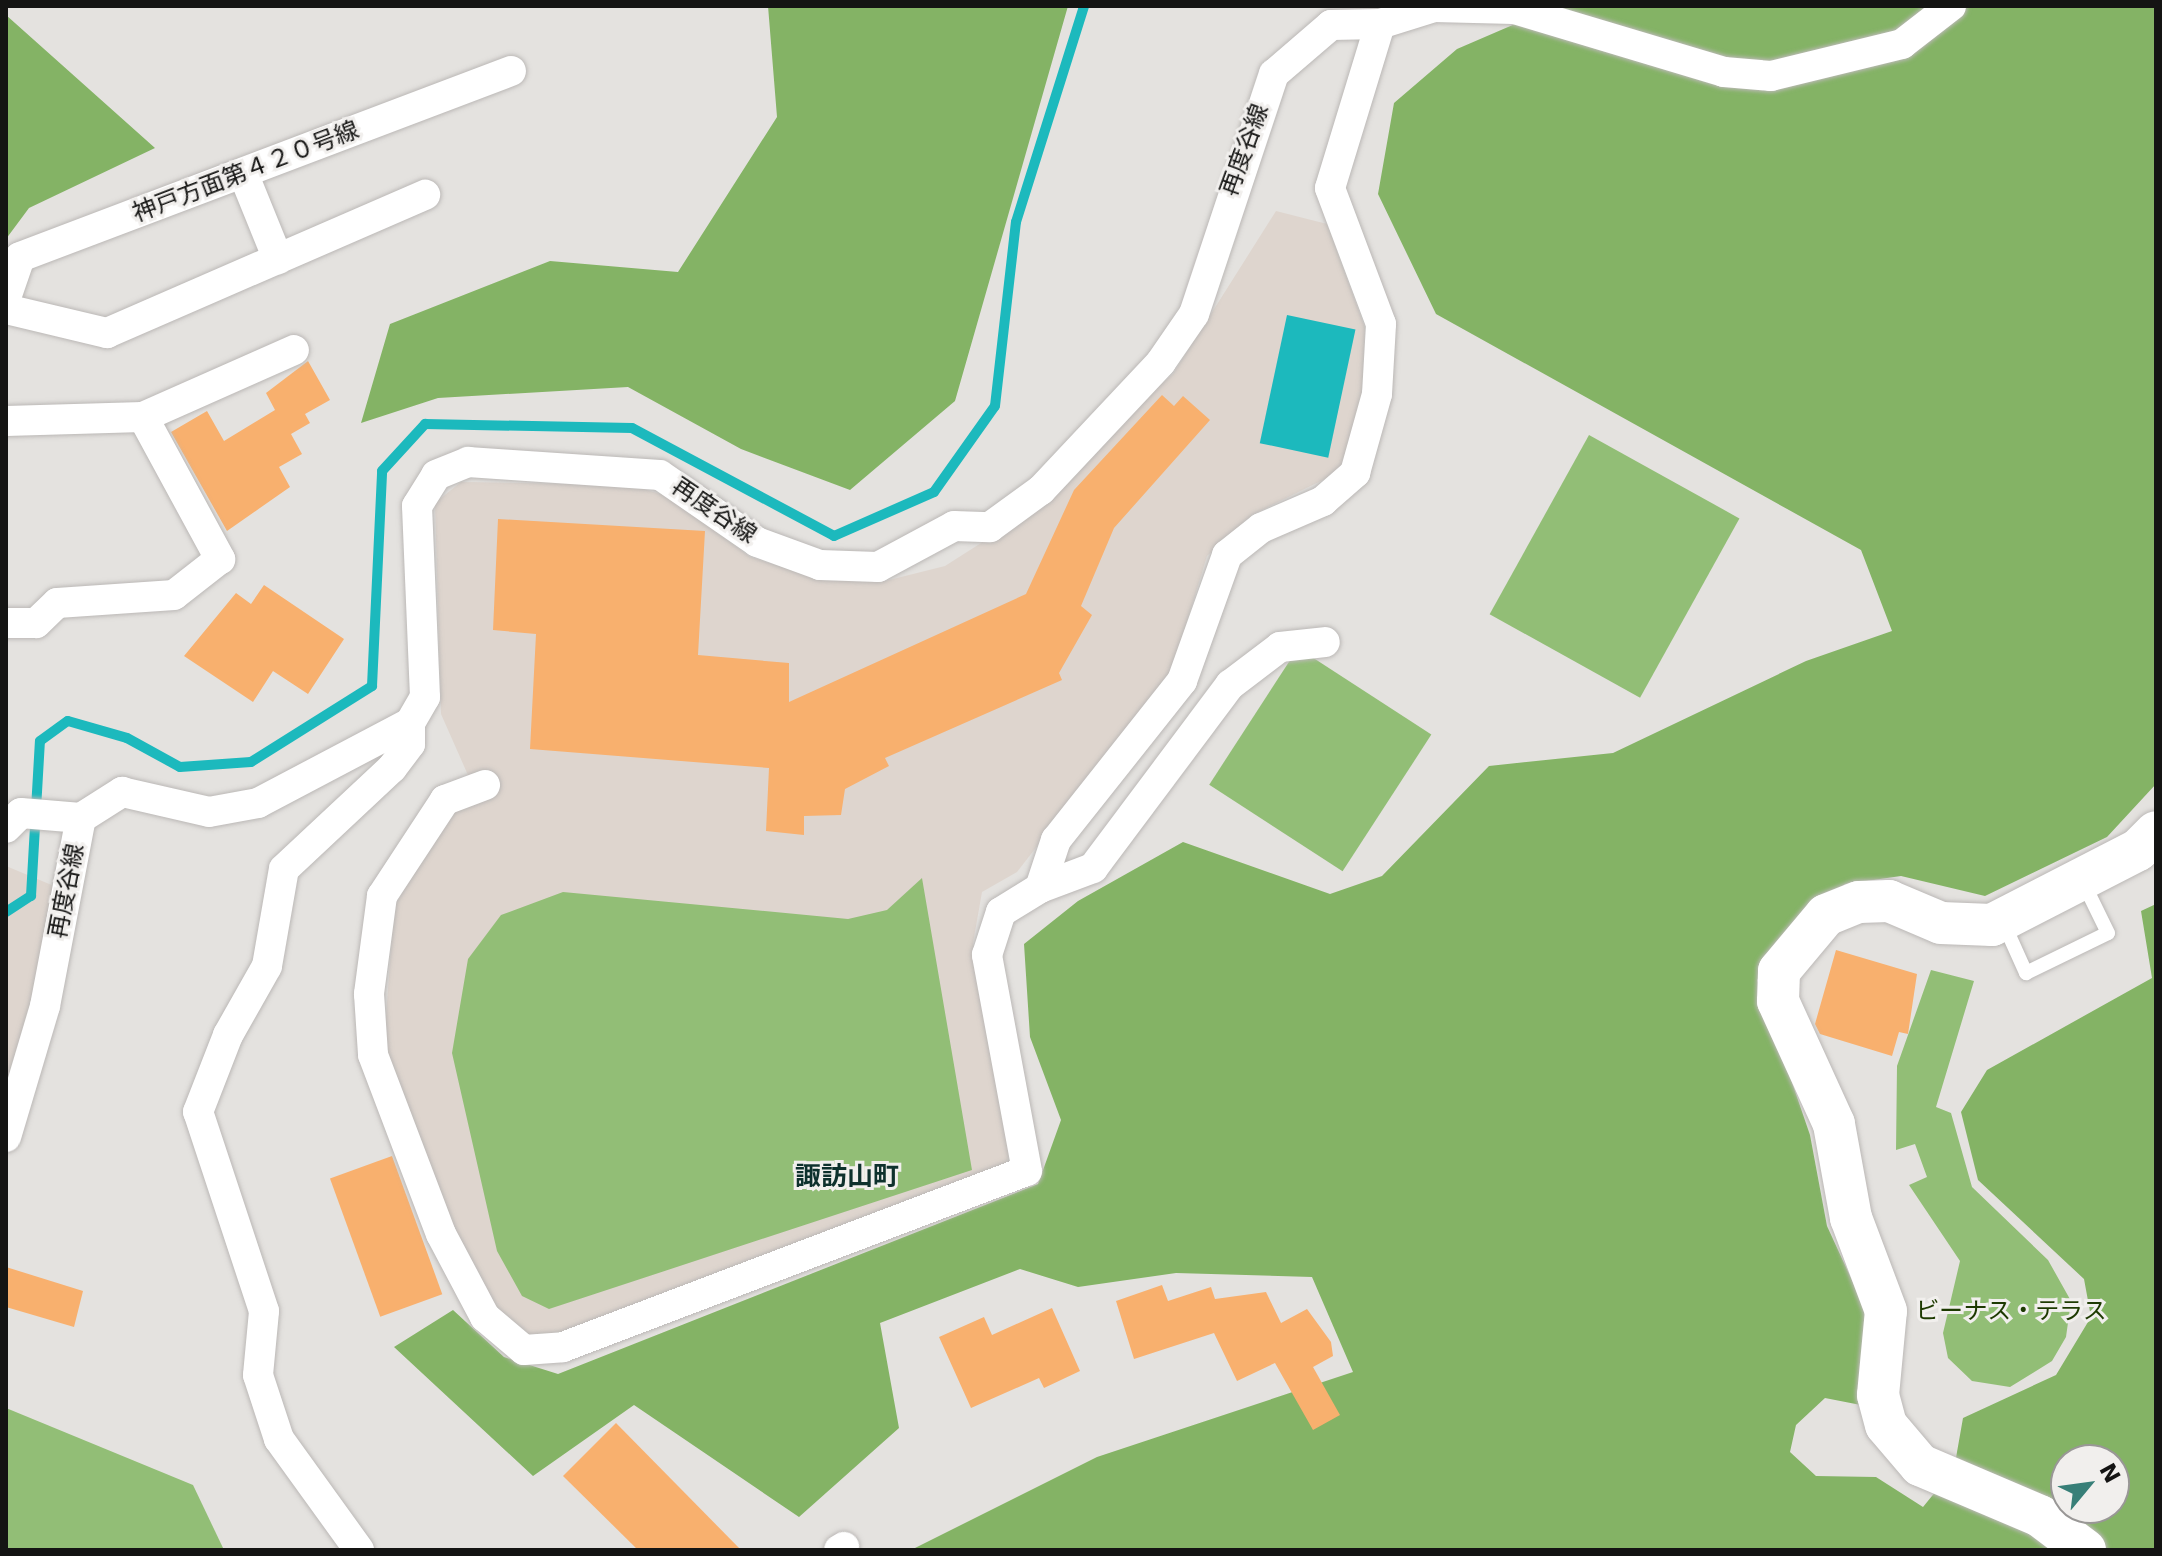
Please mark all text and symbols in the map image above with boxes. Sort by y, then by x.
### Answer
street label: 再度谷線 [1215,100,1275,200]
street label: 神戸方面第４２０号線 [129,116,363,228]
street label: 再度谷線 [666,472,762,550]
street label: 再度谷線 [44,841,90,941]
district label: 諏訪山町 [795,1161,899,1193]
park label: ビーナス・テラス [1915,1298,2107,1326]
north arrow [2050,1444,2130,1524]
text: N [2094,1459,2125,1487]

